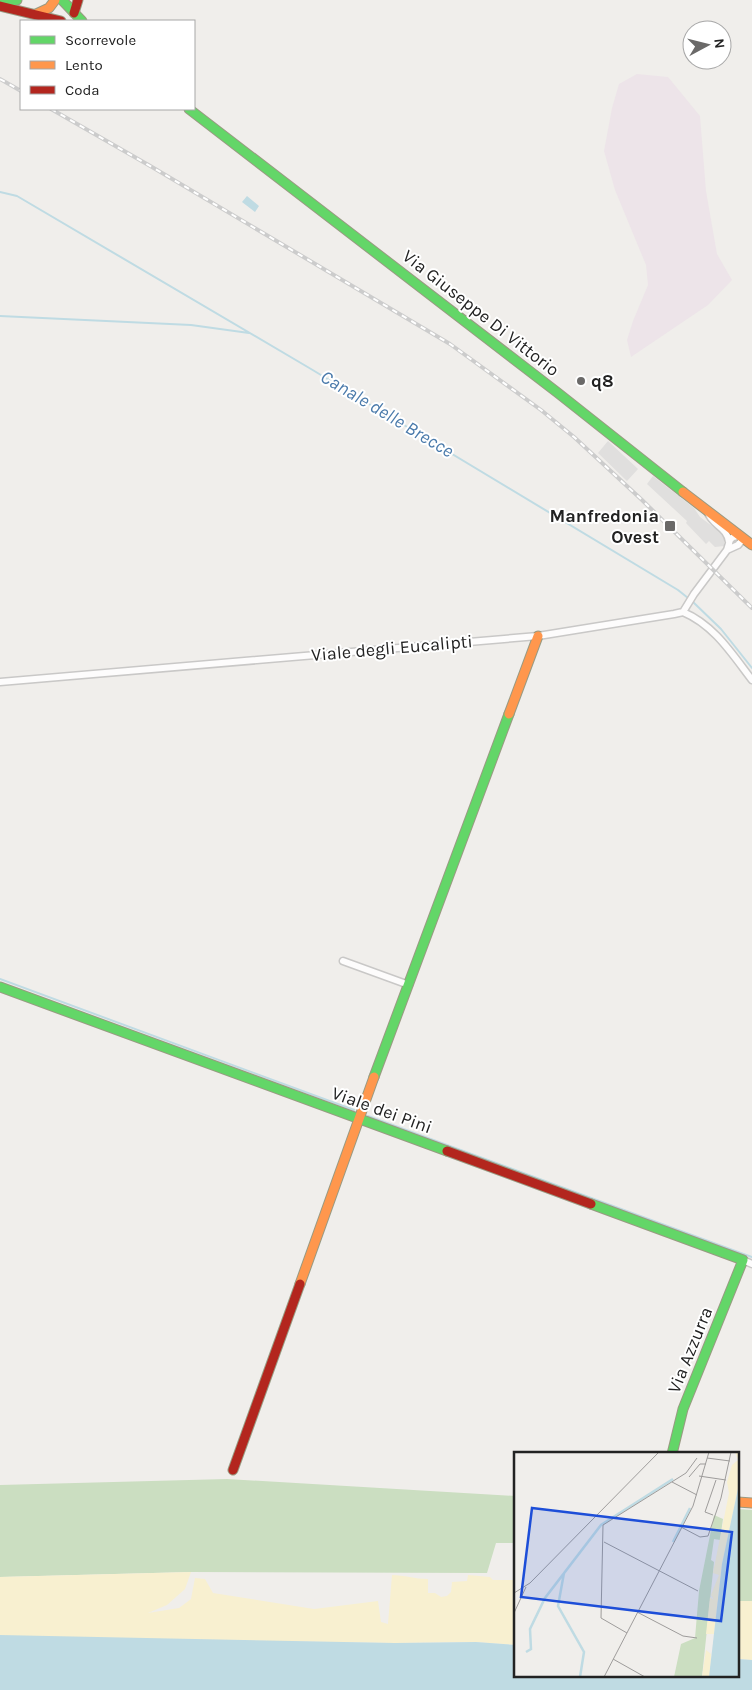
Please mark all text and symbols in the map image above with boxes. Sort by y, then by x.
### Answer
legend [20,20,195,110]
north arrow [682,20,732,70]
text: Scorrevole [65,31,136,49]
text: N [710,37,728,49]
text: Lento [65,56,103,74]
text: Coda [65,81,100,99]
street label: Via Giuseppe Di Vittorio [398,245,564,381]
water label: Canale delle Brecce [316,366,458,463]
place label: q8 [591,370,614,392]
marker: q8 [575,375,587,387]
place label: Manfredonia Ovest [549,505,659,548]
marker: Manfredonia Ovest [663,519,677,533]
street label: Viale degli Eucalipti [310,630,474,666]
street label: Viale dei Pini [329,1082,435,1138]
street label: Via Azzurra [663,1304,717,1396]
inset map [514,1452,740,1678]

